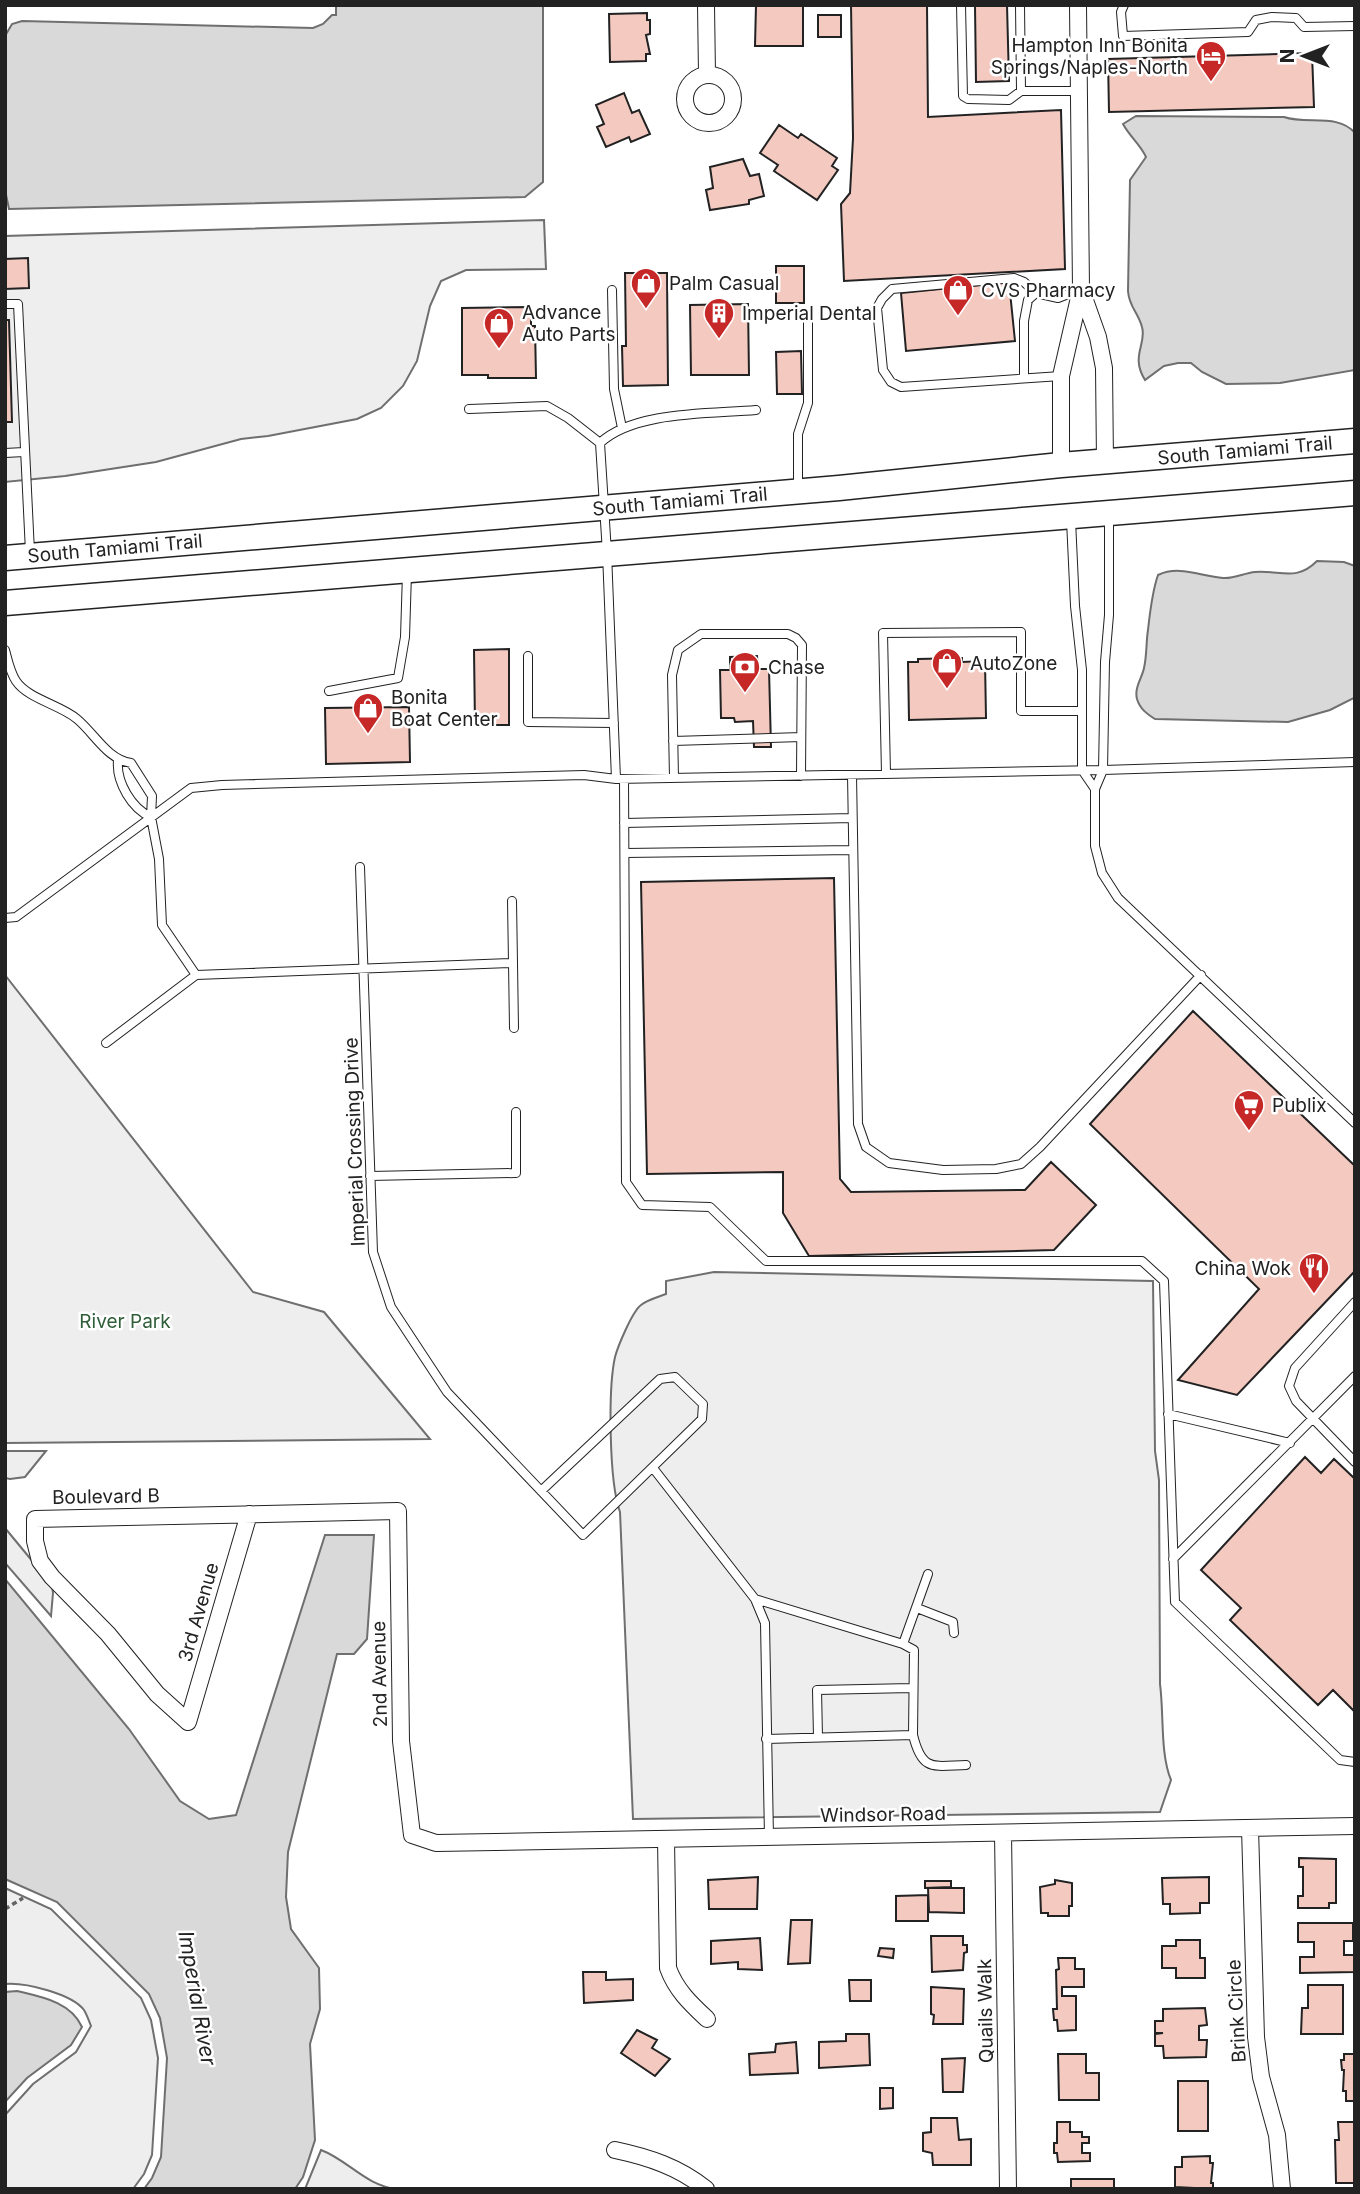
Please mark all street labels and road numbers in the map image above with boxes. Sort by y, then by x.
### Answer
street label: South Tamiami Trail [1156,431,1334,470]
street label: South Tamiami Trail [591,482,769,521]
street label: South Tamiami Trail [26,529,204,568]
street label: Imperial Crossing Drive [339,1037,370,1247]
street label: Boulevard B [52,1484,160,1509]
street label: 3rd Avenue [173,1560,224,1664]
street label: 2nd Avenue [367,1621,392,1727]
street label: Windsor Road [820,1802,946,1827]
street label: Quails Walk [973,1958,998,2063]
street label: Brink Circle [1222,1959,1251,2063]

